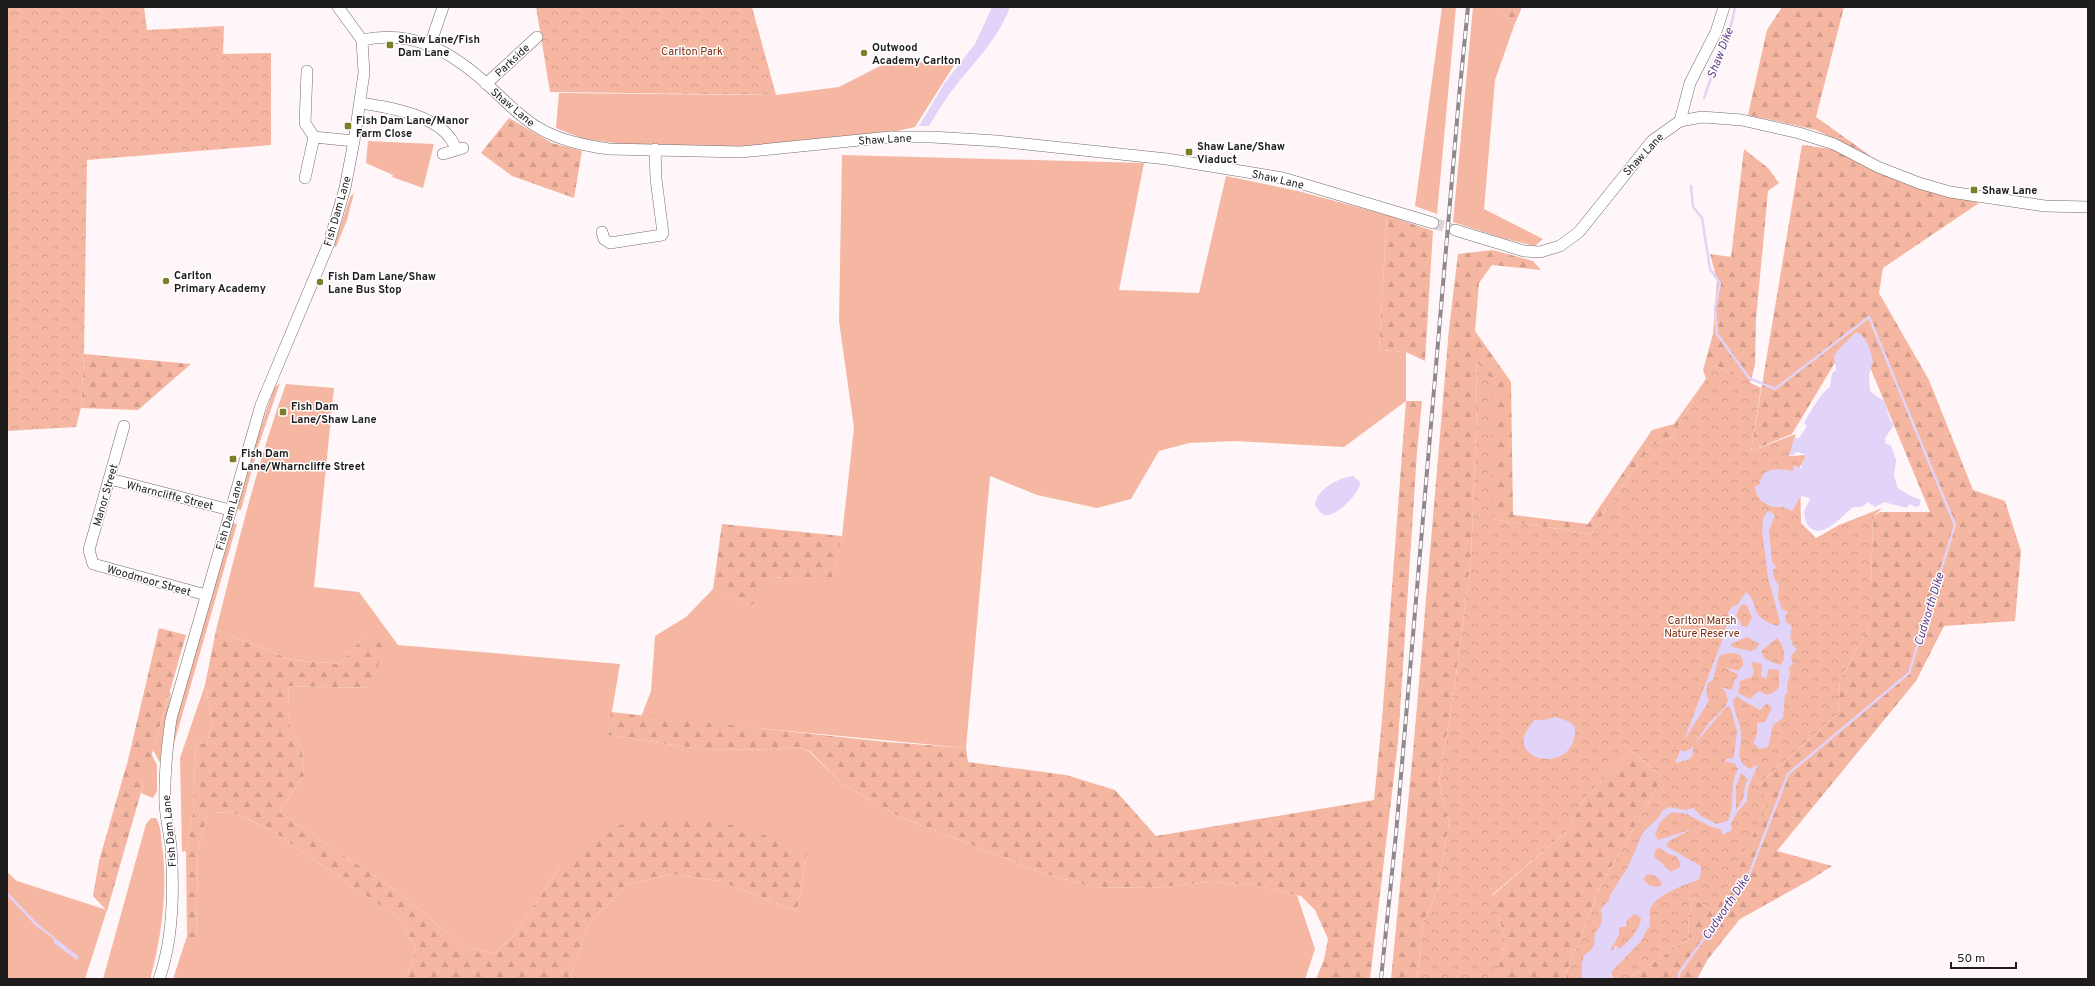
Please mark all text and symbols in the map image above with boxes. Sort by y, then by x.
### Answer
water label: Shaw Dike [1704,25,1738,81]
place label: Shaw Lane/Fish Dam Lane [398,33,480,60]
marker: Shaw Lane/Fish Dam Lane [385,40,395,50]
street label: Parkside [492,41,533,80]
place label: Outwood Academy Carlton [872,41,961,68]
park label: Carlton Park [661,45,723,59]
marker: Outwood Academy Carlton [859,48,869,58]
street label: Shaw Lane [487,85,537,130]
place label: Fish Dam Lane/Manor Farm Close [356,114,469,141]
marker: Fish Dam Lane/Manor Farm Close [343,121,353,131]
street label: Shaw Lane [1620,130,1667,179]
street label: Shaw Lane [858,132,912,148]
place label: Shaw Lane/Shaw Viaduct [1197,140,1285,167]
marker: Shaw Lane/Shaw Viaduct [1184,147,1194,157]
street label: Shaw Lane [1250,167,1305,193]
street label: Fish Dam Lane [321,174,355,248]
place label: Shaw Lane [1982,184,2037,198]
marker: Shaw Lane [1969,185,1979,195]
place label: Carlton Primary Academy [174,269,266,296]
place label: Fish Dam Lane/Shaw Lane Bus Stop [328,270,436,297]
marker: Carlton Primary Academy [161,276,171,286]
marker: Fish Dam Lane/Shaw Lane Bus Stop [315,277,325,287]
place label: Fish Dam Lane/Shaw Lane [291,400,377,427]
marker: Fish Dam Lane/Shaw Lane [278,407,288,417]
place label: Fish Dam Lane/Wharncliffe Street [241,447,365,474]
marker: Fish Dam Lane/Wharncliffe Street [228,454,238,464]
street label: Manor Street [90,463,122,528]
street label: Wharncliffe Street [125,478,215,514]
street label: Fish Dam Lane [213,478,247,552]
street label: Woodmoor Street [105,562,192,600]
water label: Cudworth Dike [1911,570,1949,648]
park label: Carlton Marsh Nature Reserve [1664,614,1740,641]
street label: Fish Dam Lane [160,794,180,868]
water label: Cudworth Dike [1699,871,1755,943]
scale bar [1951,944,2016,970]
text: 50 m [1957,951,1985,967]

